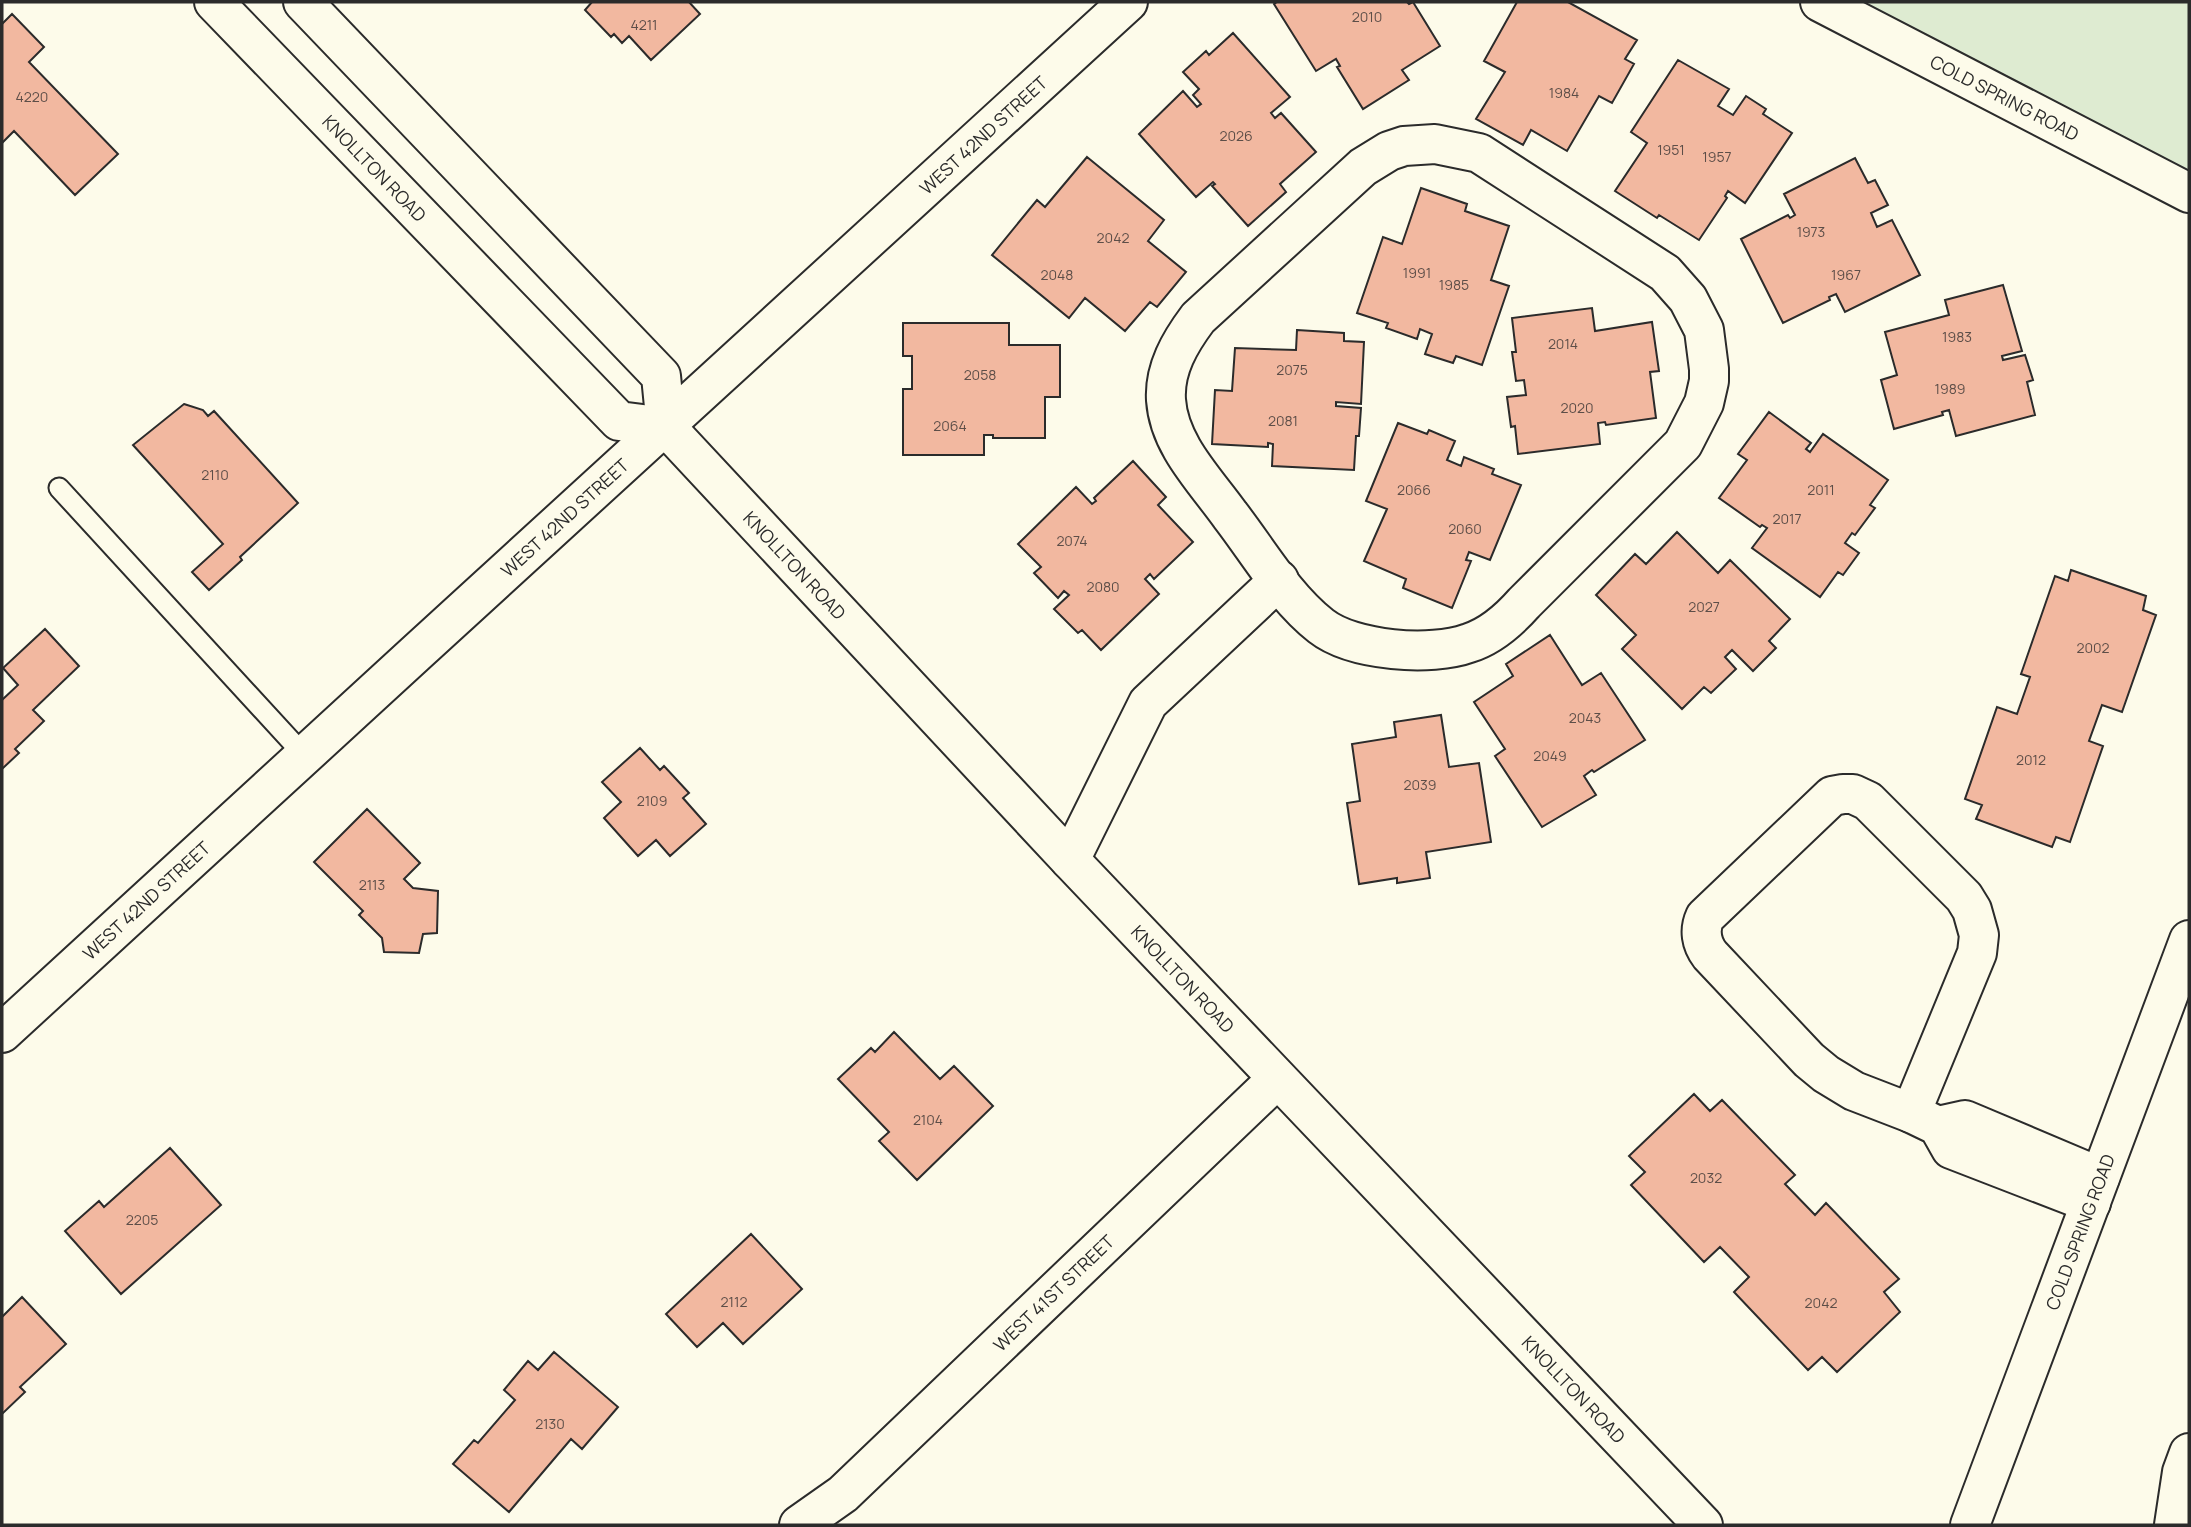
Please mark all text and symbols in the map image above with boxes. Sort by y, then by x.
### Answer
house number: 2010 [1352,7,1382,26]
house number: 4211 [630,15,658,34]
street label: COLD SPRING ROAD [1926,49,2083,146]
street label: WEST 42ND STREET [914,70,1052,200]
house number: 1984 [1549,83,1579,102]
house number: 4220 [16,87,48,106]
street label: KNOLLTON ROAD [317,109,432,227]
house number: 2026 [1219,126,1253,145]
house number: 1951 [1657,140,1685,159]
house number: 1957 [1702,147,1732,166]
house number: 1973 [1797,222,1825,241]
house number: 2042 [1097,228,1129,247]
house number: 1991 [1403,263,1431,282]
house number: 2048 [1041,265,1073,284]
house number: 1967 [1831,265,1861,284]
house number: 1985 [1439,275,1469,294]
house number: 1983 [1942,327,1972,346]
house number: 2014 [1548,334,1578,353]
house number: 2075 [1276,360,1308,379]
house number: 2058 [964,365,996,384]
house number: 1989 [1935,379,1965,398]
house number: 2020 [1560,398,1594,417]
house number: 2081 [1268,411,1298,430]
house number: 2064 [933,416,967,435]
street label: WEST 42ND STREET [496,453,634,582]
house number: 2110 [201,465,229,484]
house number: 2066 [1397,480,1431,499]
house number: 2011 [1807,480,1835,499]
street label: KNOLLTON ROAD [738,506,851,625]
house number: 2017 [1772,509,1802,528]
house number: 2060 [1448,519,1482,538]
house number: 2074 [1056,531,1088,550]
house number: 2080 [1086,577,1120,596]
house number: 2027 [1688,597,1720,616]
house number: 2002 [2076,638,2110,657]
house number: 2043 [1569,708,1601,727]
house number: 2049 [1533,746,1567,765]
house number: 2012 [2016,750,2046,769]
house number: 2039 [1404,775,1436,794]
house number: 2109 [637,791,667,810]
street label: WEST 42ND STREET [77,835,215,965]
house number: 2113 [359,875,385,894]
street label: KNOLLTON ROAD [1126,920,1240,1038]
house number: 2104 [913,1110,943,1129]
street label: COLD SPRING ROAD [2040,1151,2120,1313]
house number: 2032 [1690,1168,1722,1187]
house number: 2205 [126,1210,158,1229]
street label: WEST 41ST STREET [988,1229,1119,1356]
house number: 2112 [721,1292,747,1311]
house number: 2042 [1805,1293,1837,1312]
street label: KNOLLTON ROAD [1517,1330,1631,1448]
house number: 2130 [535,1414,565,1433]

